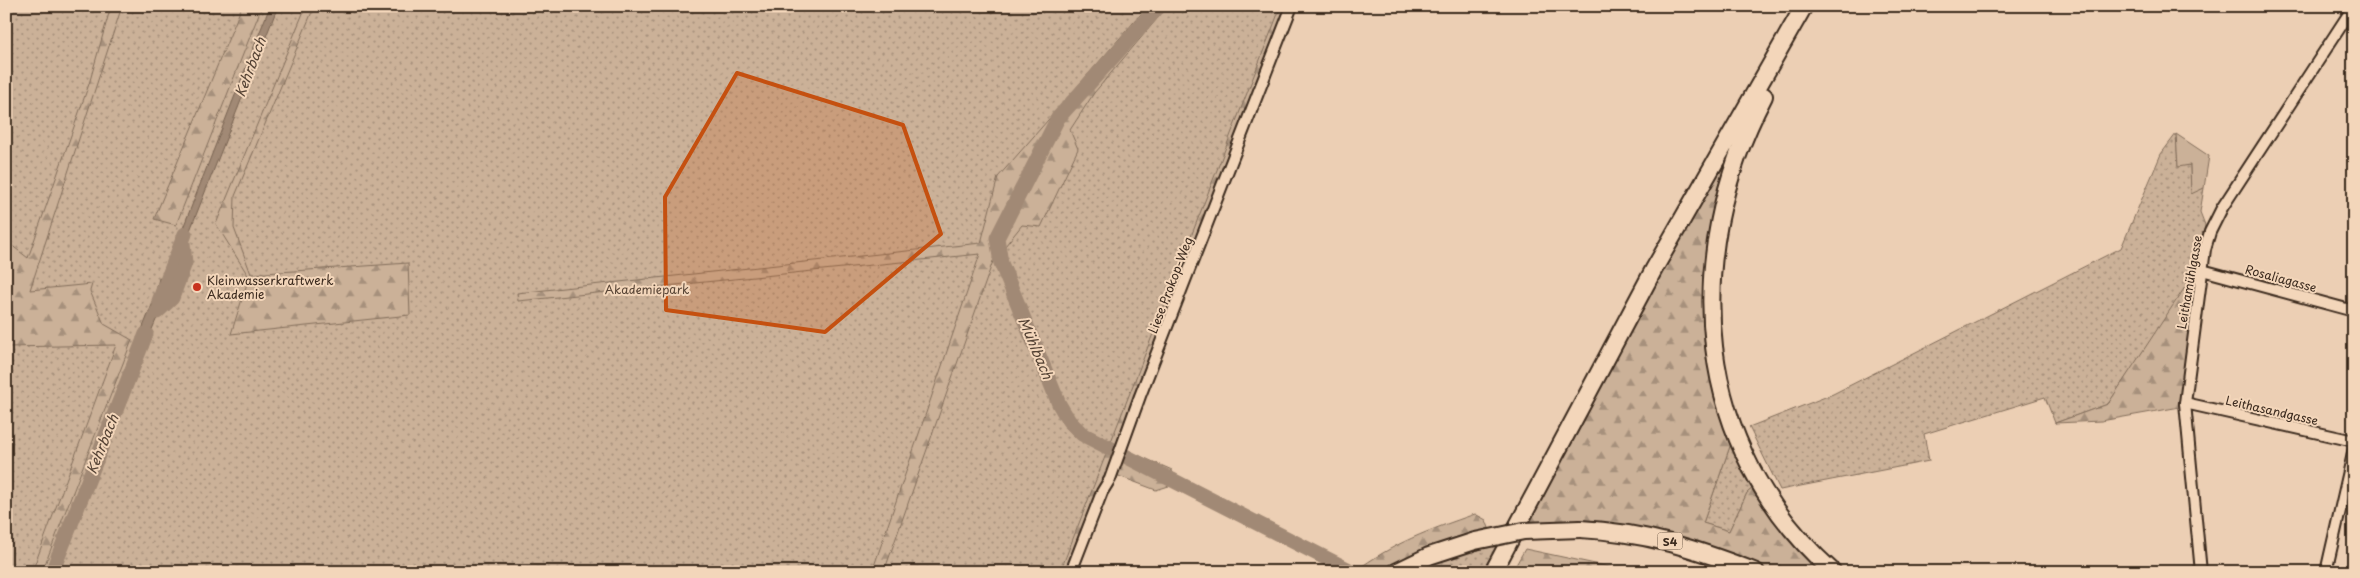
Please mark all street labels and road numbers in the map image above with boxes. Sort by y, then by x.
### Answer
street label: Liese Prokop-Weg [1143,234,1197,336]
street label: Leithamühlgasse [2172,234,2206,330]
street label: Rosaliagasse [2243,260,2319,296]
street label: Leithasandgasse [2224,391,2320,429]
road number: S4 [1658,532,1682,550]

